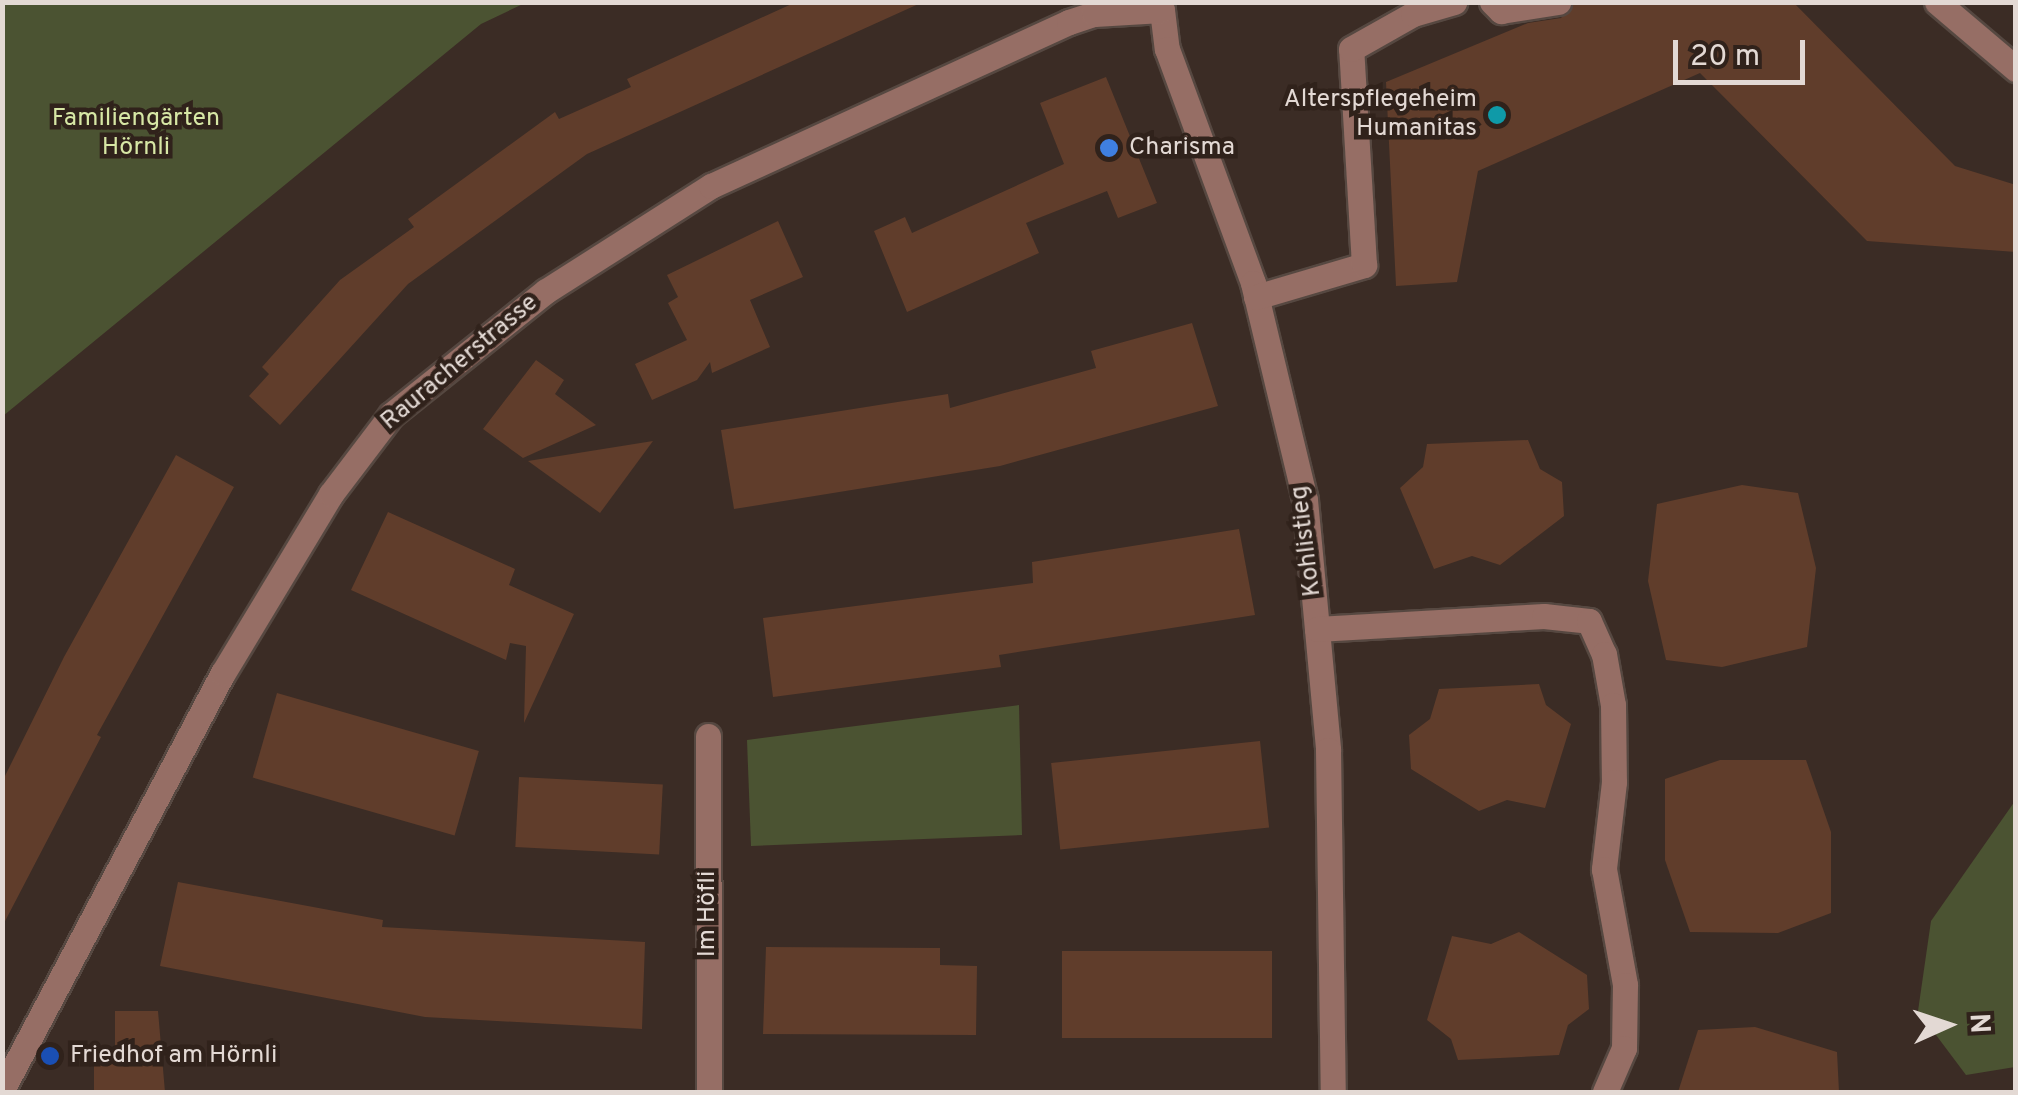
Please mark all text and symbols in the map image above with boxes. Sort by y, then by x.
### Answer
scale bar [1678,20,1810,82]
text: 20 m [1690,39,1760,76]
place label: Alterspflegeheim Humanitas [1284,86,1477,145]
marker: Alterspflegeheim Humanitas [1486,104,1508,126]
park label: Familiengärten Hörnli [52,105,220,164]
place label: Charisma [1129,133,1235,163]
marker: Charisma [1098,137,1120,159]
street label: Rauracherstrasse [375,289,545,437]
street label: Kohlistieg [1285,484,1329,598]
street label: Im Höfli [693,871,723,957]
north arrow [1898,975,1998,1075]
text: N [1959,1012,1996,1034]
place label: Friedhof am Hörnli [70,1041,277,1071]
marker: Friedhof am Hörnli [39,1045,61,1067]

